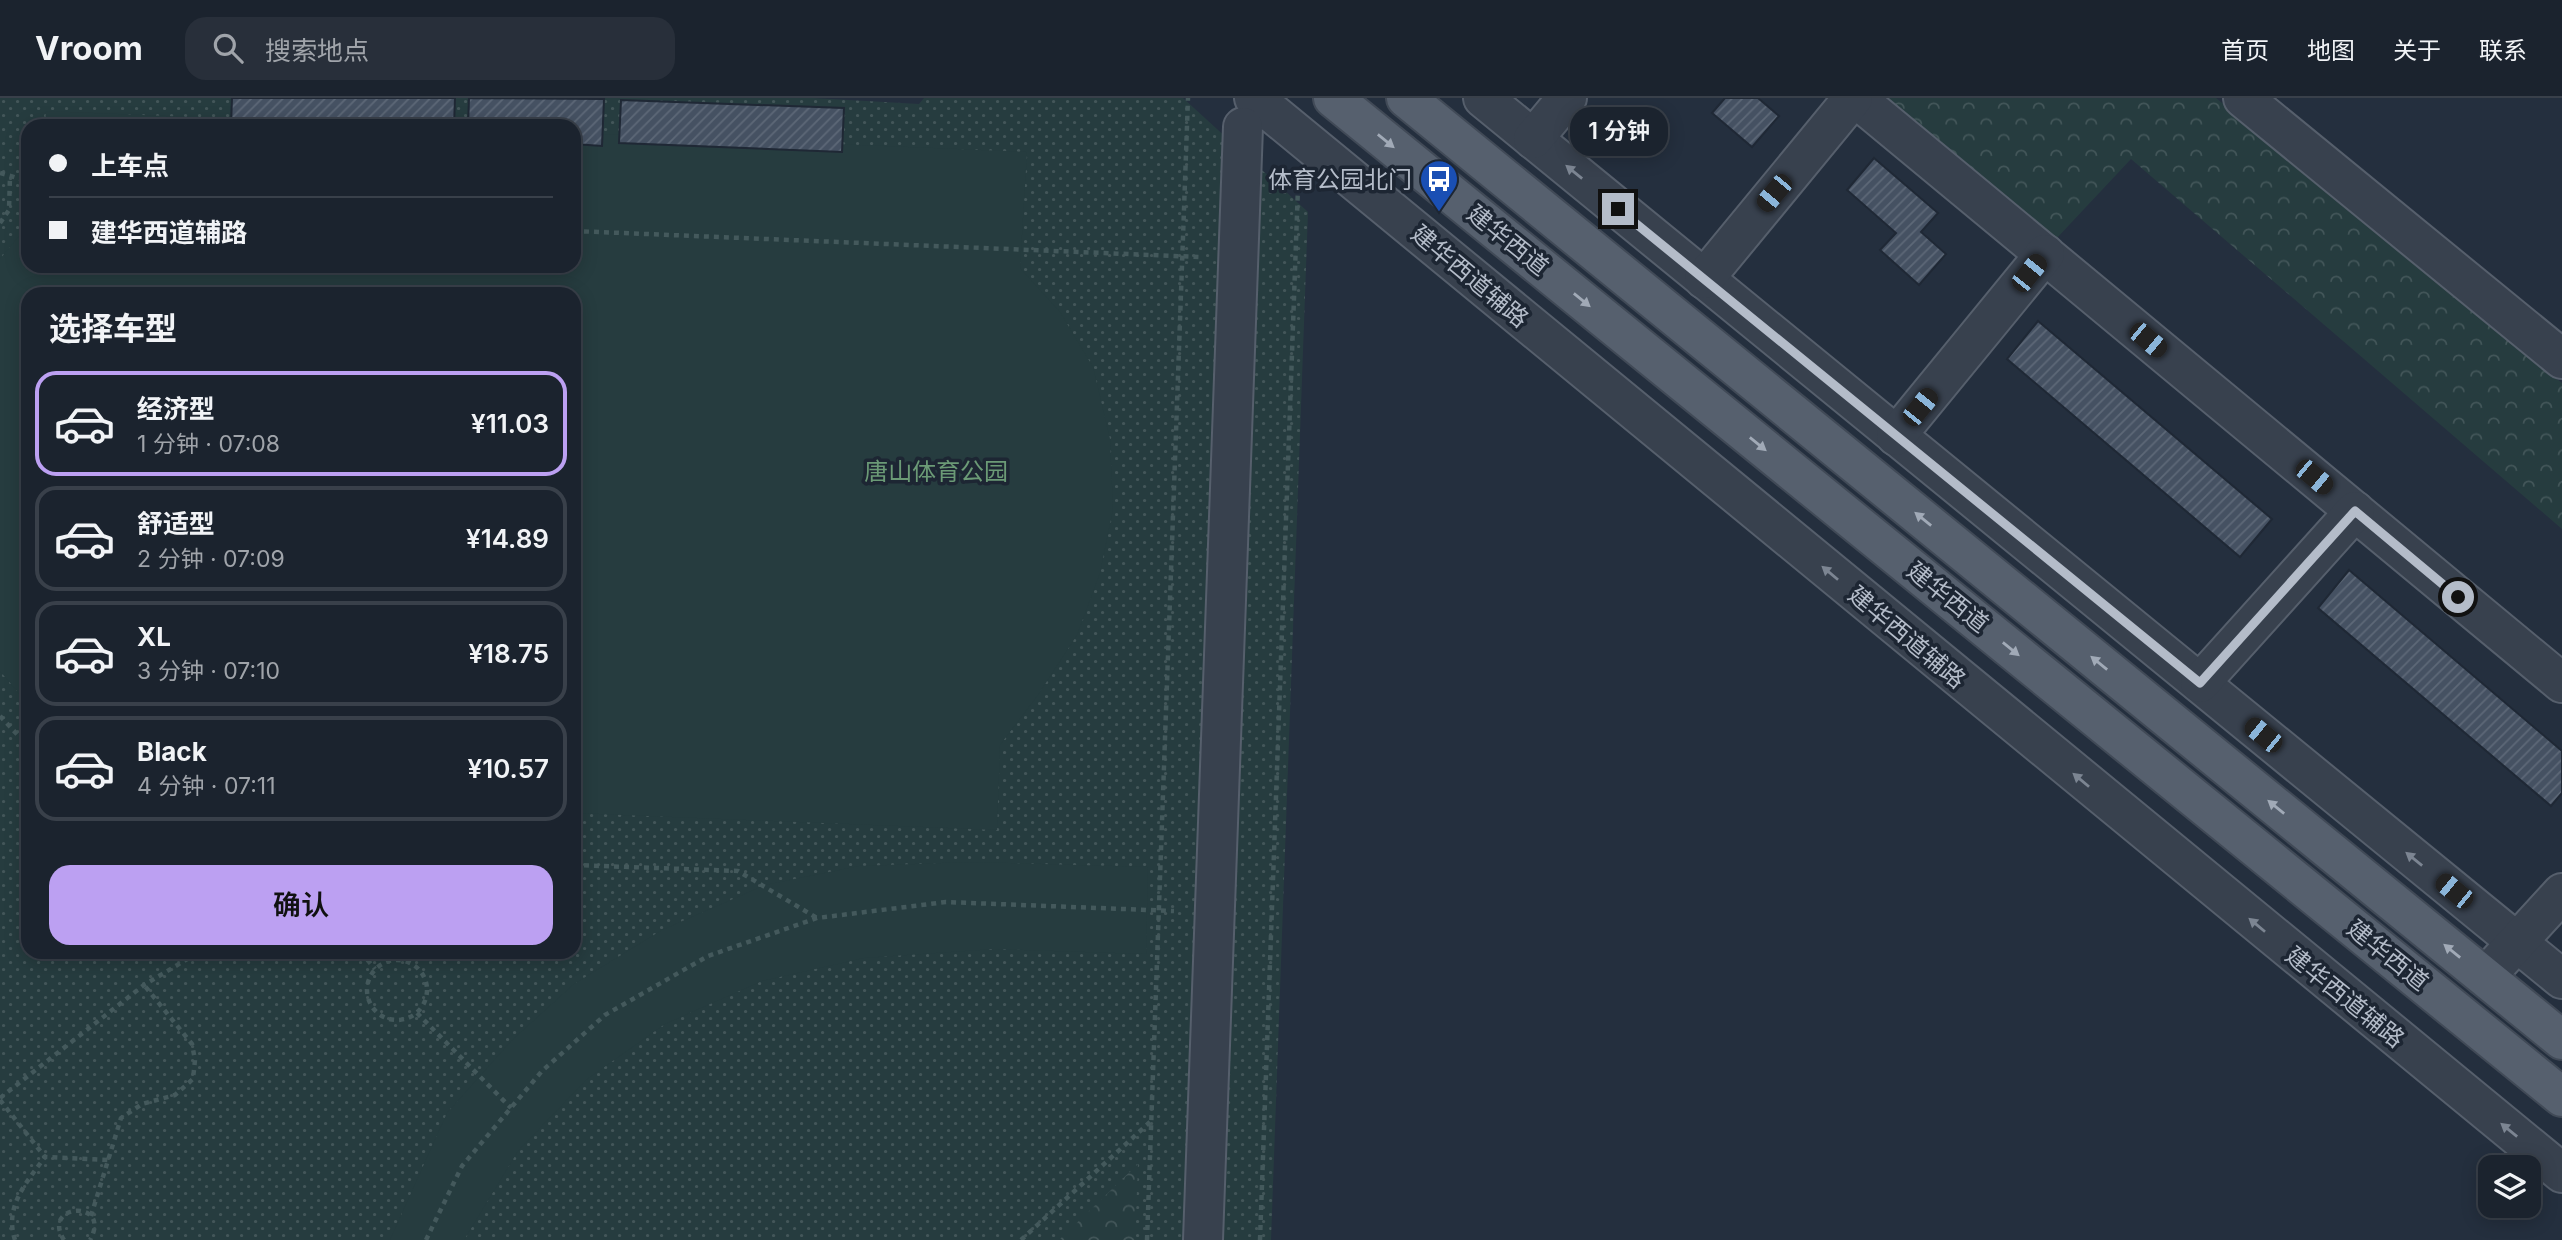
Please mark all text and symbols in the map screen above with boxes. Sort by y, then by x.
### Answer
search box [185,17,675,80]
text: Vroom [35,28,143,68]
icon: search [209,29,247,67]
text: 搜索地点 [265,35,369,66]
text: 首页 [2221,36,2269,65]
text: 地图 [2307,36,2355,65]
text: 关于 [2393,36,2441,65]
text: 联系 [2479,36,2527,65]
callout: 1 分钟 [1569,108,1667,156]
text: 1 分钟 [1588,117,1650,145]
one-way arrow [1378,133,1395,148]
text: 上车点 [91,150,169,181]
bus stop icon: 体育公园北门 [1418,158,1460,213]
place label: 体育公园北门 [1268,165,1412,194]
one-way arrow [1565,165,1583,180]
car [1753,170,1796,216]
route end [1602,193,1634,225]
street label: 建华西道 [1462,199,1554,281]
text: 建华西道辅路 [91,217,247,248]
street label: 建华西道辅路 [1406,219,1534,333]
car [2008,250,2051,296]
one-way arrow [1573,292,1590,307]
text: 选择车型 [49,309,177,348]
car [2126,318,2171,362]
car [1899,384,1942,430]
icon: car [53,392,116,455]
text: 经济型 [137,393,215,424]
text: ¥11.03 [471,408,549,439]
text: 1 分钟 · 07:08 [137,430,280,458]
one-way arrow [1749,436,1767,451]
car [2292,455,2337,499]
park label: 唐山体育公园 [864,457,1008,486]
icon: car [53,507,116,570]
text: 舒适型 [137,508,215,539]
one-way arrow [1915,512,1933,527]
text: ¥14.89 [466,523,549,554]
text: 2 分钟 · 07:09 [137,545,285,573]
street label: 建华西道 [1902,556,1994,638]
one-way arrow [1822,566,1839,581]
street label: 建华西道辅路 [1843,580,1971,694]
route start [2442,581,2474,613]
text: XL [137,621,171,652]
icon: car [53,622,116,685]
text: ¥18.75 [468,638,549,669]
one-way arrow [2002,641,2019,656]
one-way arrow [2091,656,2108,671]
text: 3 分钟 · 07:10 [137,657,280,685]
car [2241,714,2286,756]
text: Black [137,736,207,767]
icon: car [53,737,116,800]
text: ¥10.57 [468,753,549,784]
text: 4 分钟 · 07:11 [137,772,276,800]
one-way arrow [2073,773,2090,788]
one-way arrow [2267,800,2284,815]
one-way arrow [2406,851,2424,866]
button: 确认 [49,865,553,945]
car [2432,870,2477,912]
street label: 建华西道 [2342,914,2434,996]
one-way arrow [2248,917,2266,932]
street label: 建华西道辅路 [2280,940,2410,1054]
one-way arrow [2444,943,2462,958]
one-way arrow [2501,1123,2519,1138]
map controls [2478,1155,2541,1218]
button: layers [2478,1155,2541,1218]

